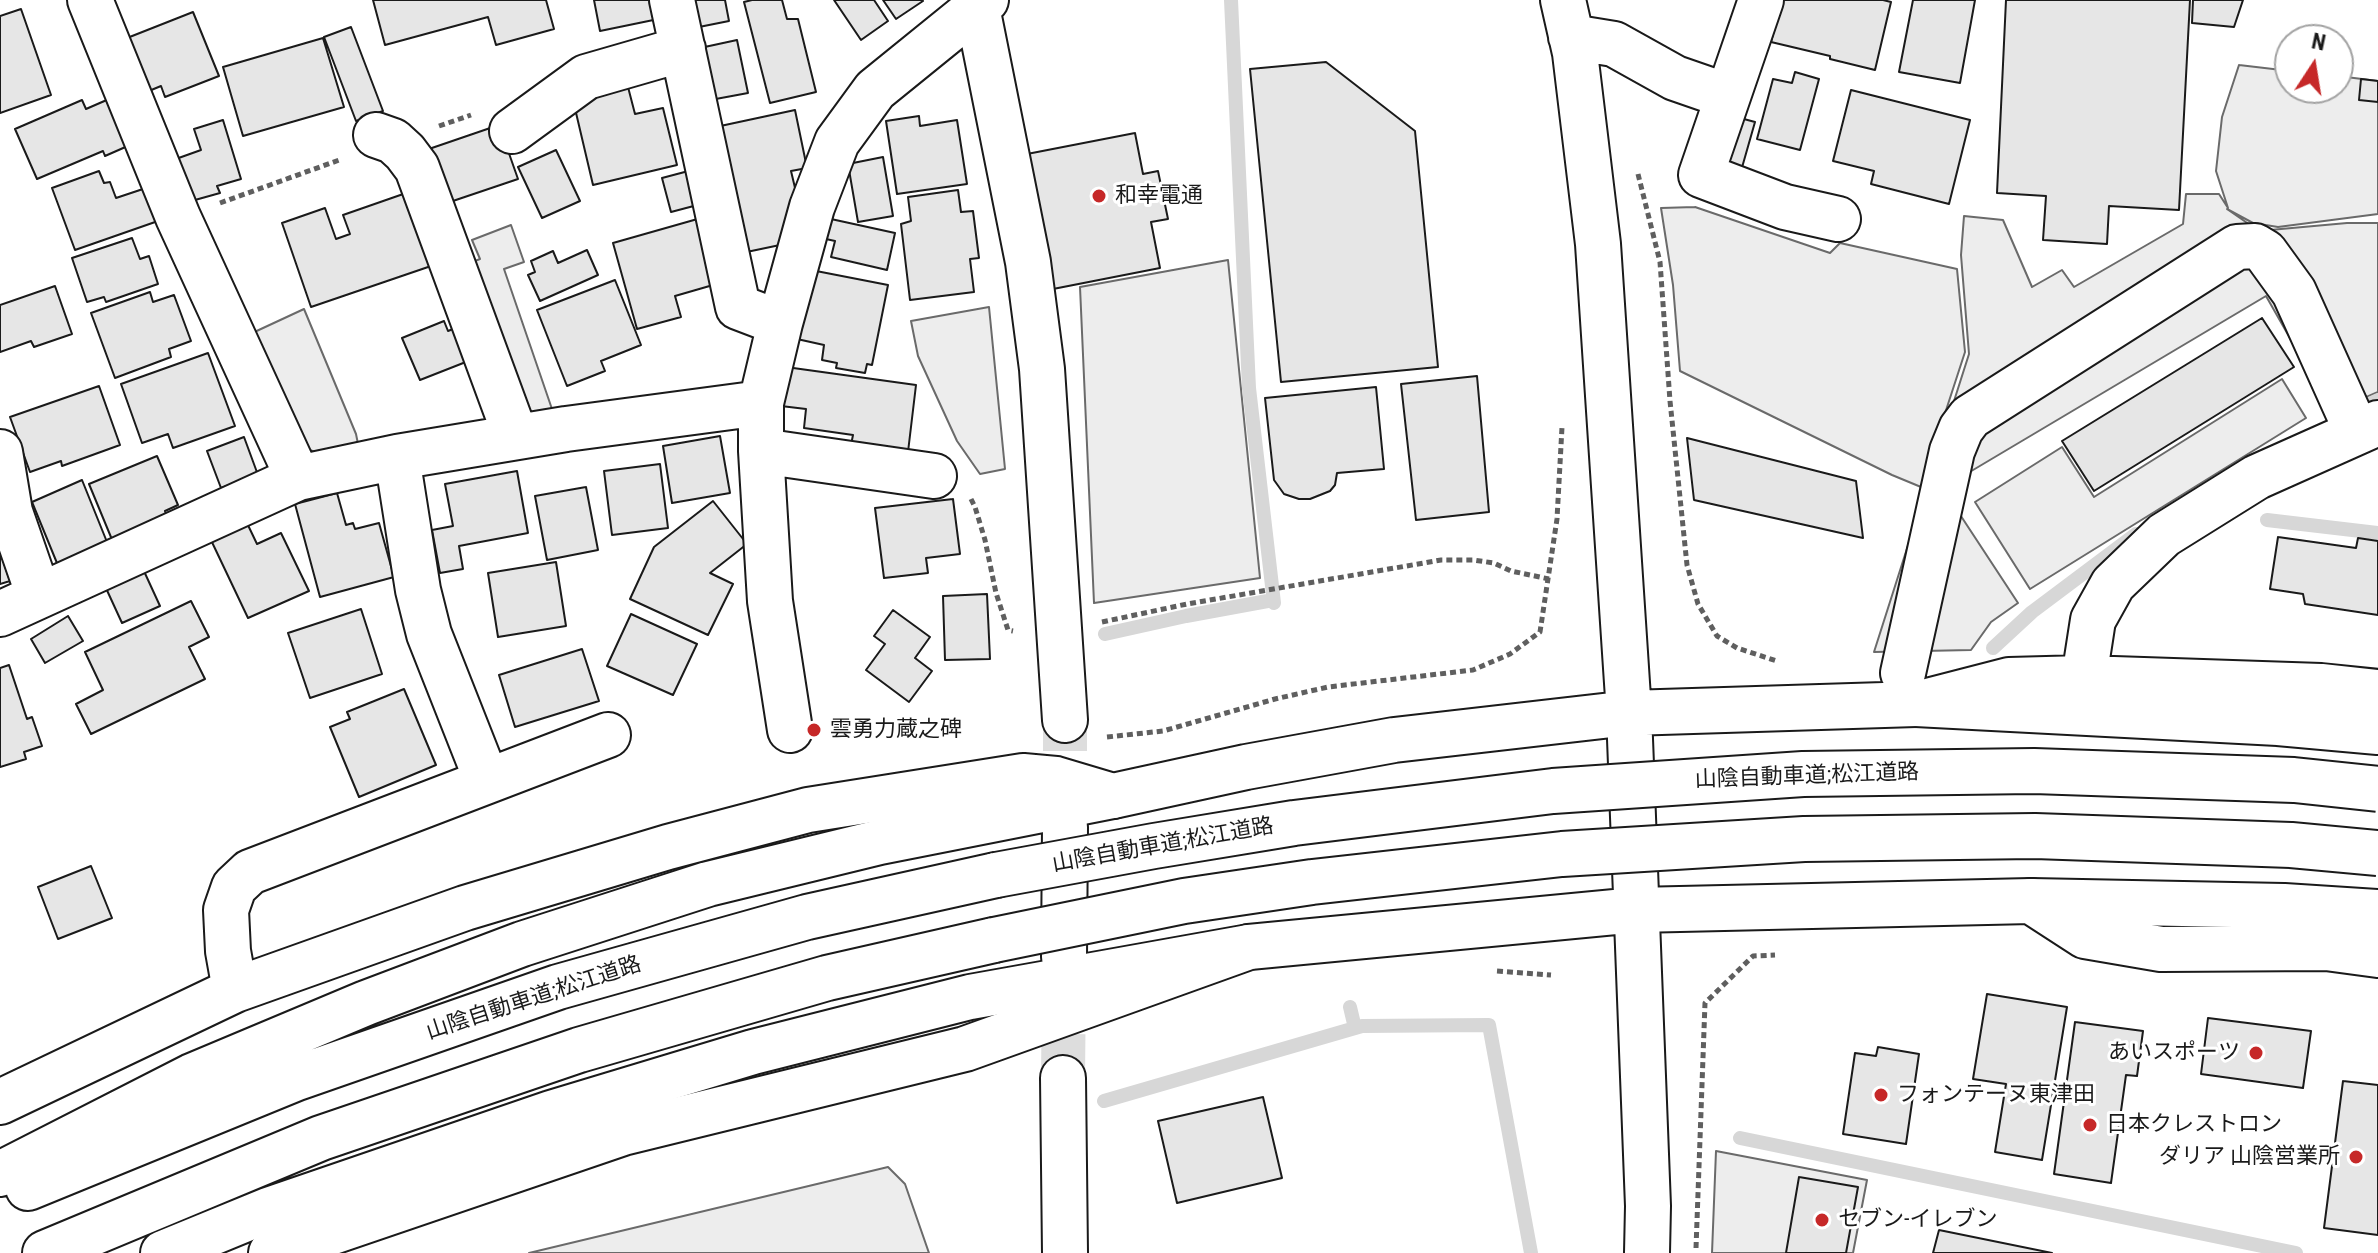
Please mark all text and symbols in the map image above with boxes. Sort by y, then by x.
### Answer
north arrow [2274,24,2354,104]
text: N [2309,28,2328,56]
place label: 和幸電通 [1115,183,1203,209]
marker: 和幸電通 [1090,187,1108,205]
place label: 雲勇力蔵之碑 [830,717,962,743]
marker: 雲勇力蔵之碑 [805,721,823,739]
street label: 山陰自動車道;松江道路 [1694,760,1920,794]
street label: 山陰自動車道;松江道路 [1050,814,1276,878]
street label: 山陰自動車道;松江道路 [423,952,645,1046]
place label: あいスポーツ [2108,1040,2240,1066]
marker: あいスポーツ [2247,1044,2265,1062]
place label: フォンテーヌ東津田 [1897,1082,2095,1108]
marker: フォンテーヌ東津田 [1872,1086,1890,1104]
place label: 日本クレストロン [2106,1112,2282,1138]
marker: 日本クレストロン [2081,1116,2099,1134]
place label: ダリア 山陰営業所 [2159,1144,2340,1170]
marker: ダリア 山陰営業所 [2347,1148,2365,1166]
place label: セブン-イレブン [1838,1207,1997,1233]
marker: セブン-イレブン [1813,1211,1831,1229]

